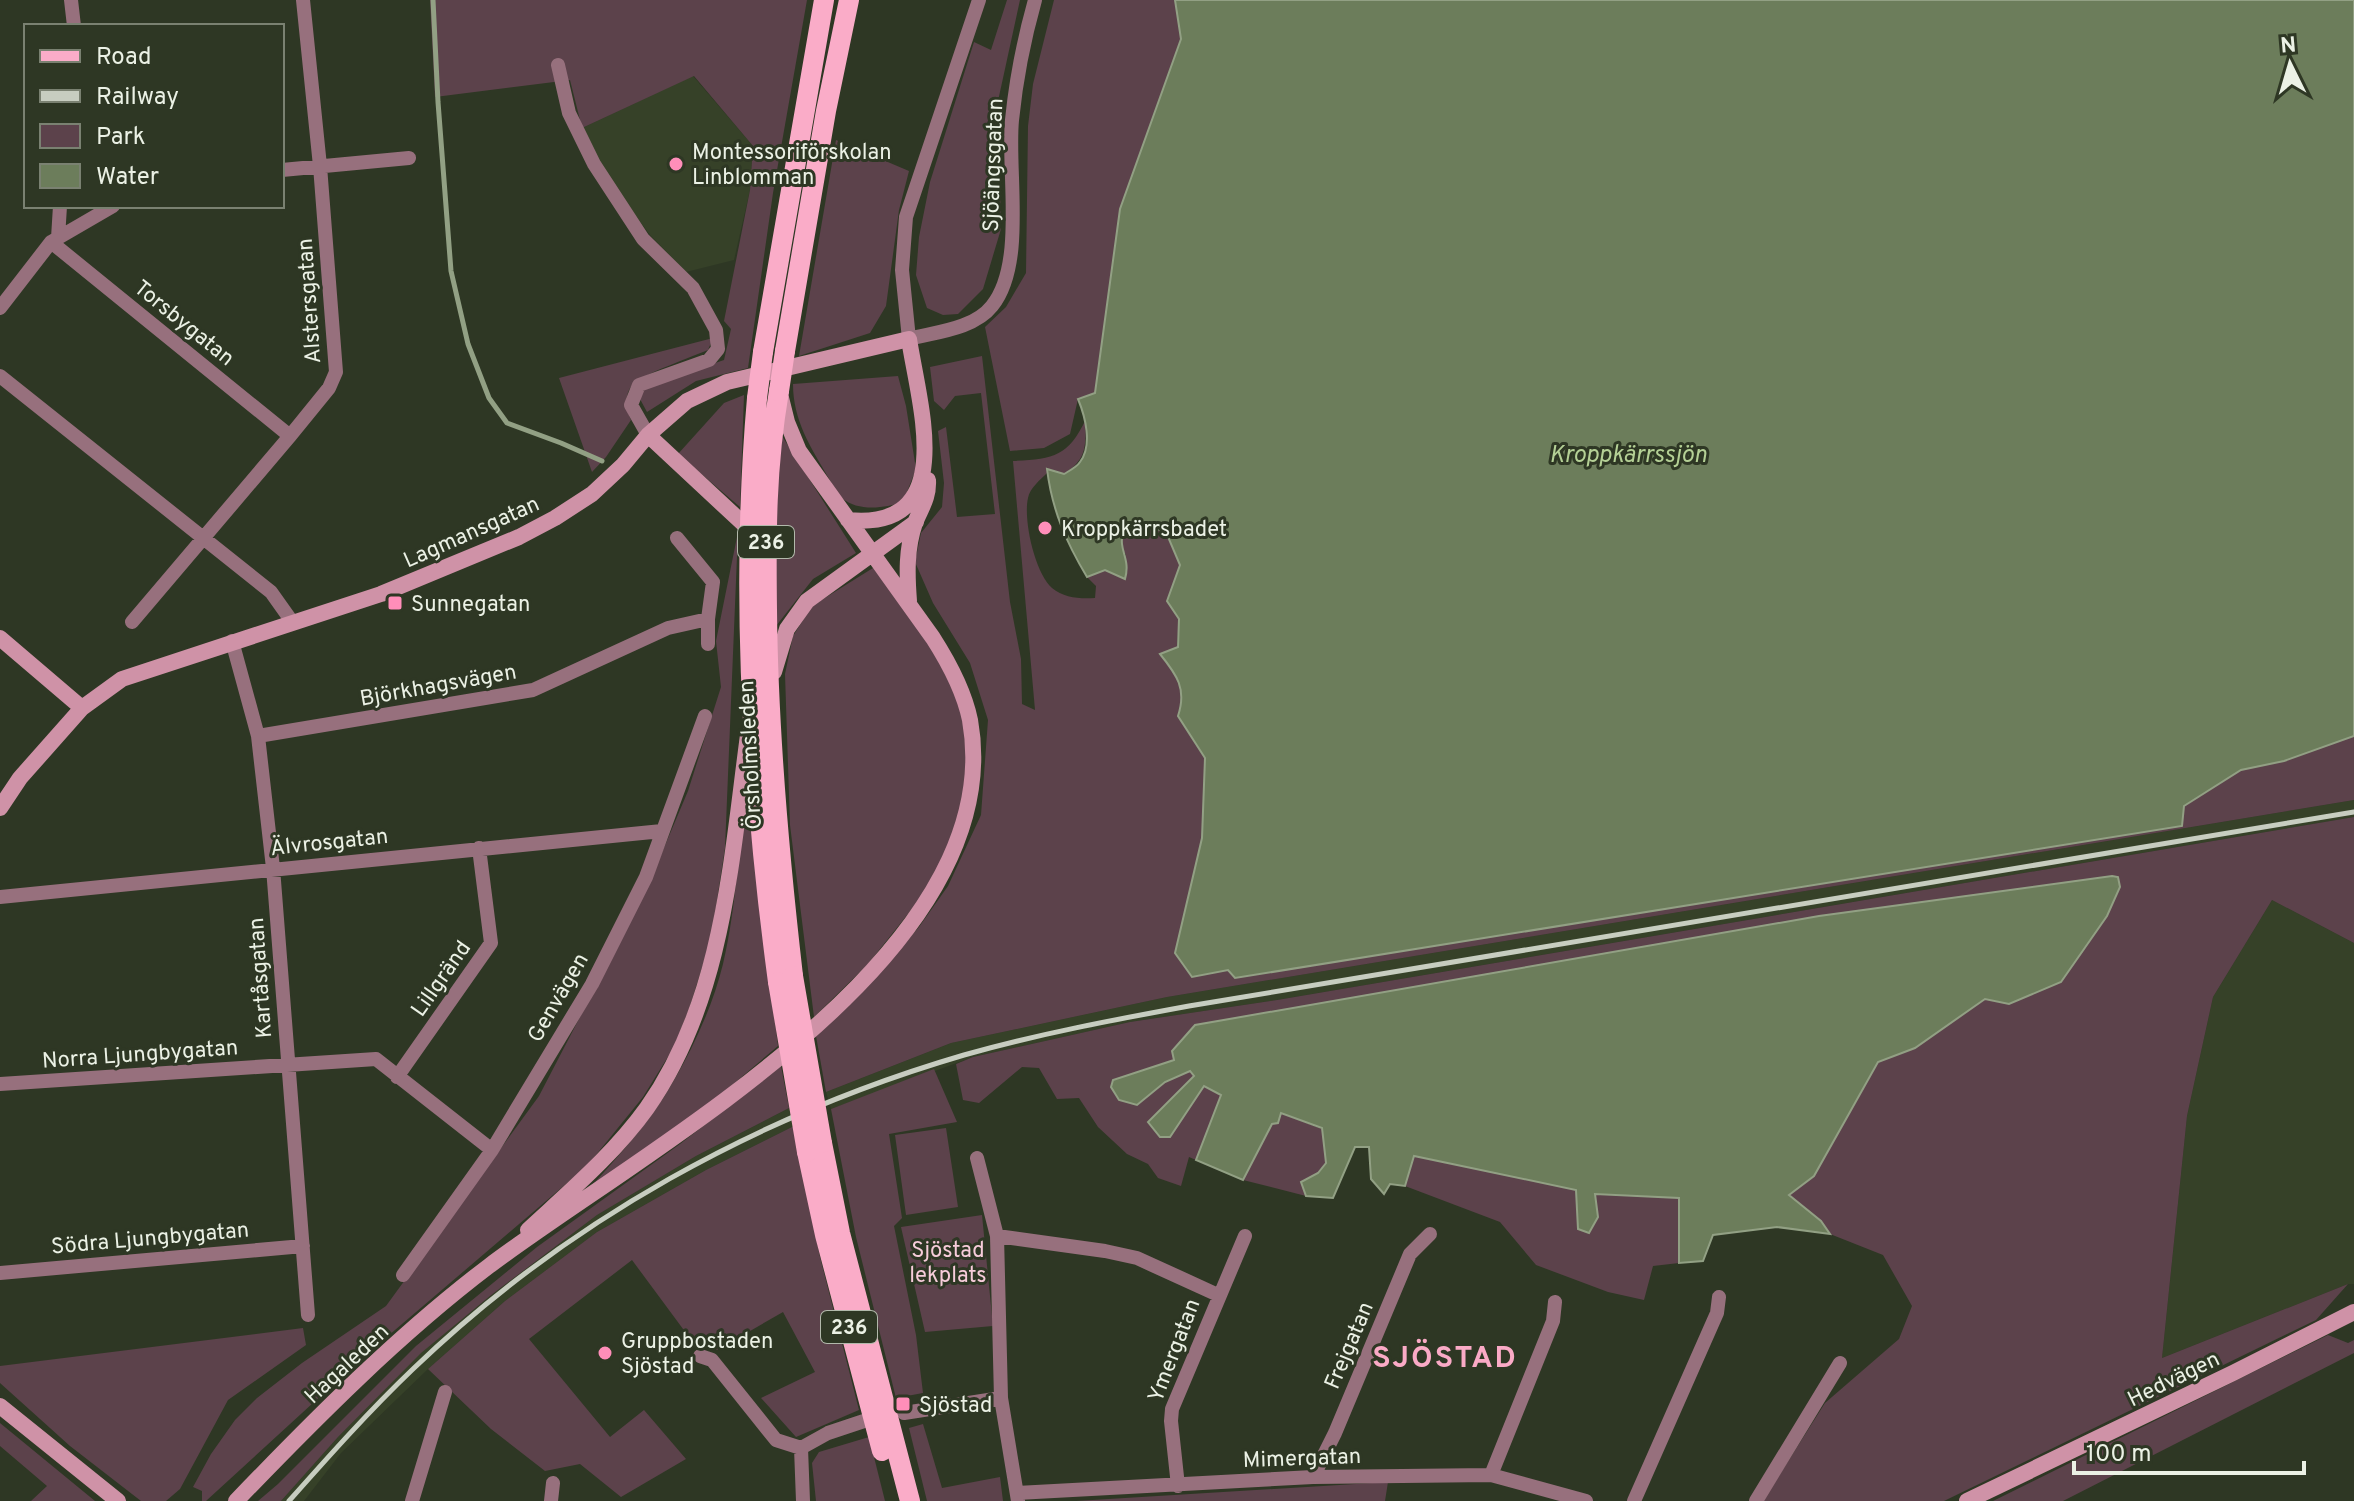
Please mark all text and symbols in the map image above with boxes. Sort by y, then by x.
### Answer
legend [24,24,284,208]
north arrow [2250,24,2330,104]
text: N [2279,32,2298,61]
text: Road [96,43,152,73]
text: Railway [96,83,179,113]
street label: Sjöängsgatan [979,98,1010,232]
text: Park [96,123,146,153]
place label: Montessoriförskolan Linblomman [692,140,892,192]
marker: Montessoriförskolan Linblomman [667,155,685,173]
text: Water [96,163,159,193]
street label: Alstersgatan [293,237,328,364]
street label: Torsbygatan [128,275,239,373]
water label: Kroppkärrssjön [1549,441,1707,471]
street label: Lagmansgatan [400,491,544,575]
place label: Kroppkärrsbadet [1061,517,1227,544]
marker: Kroppkärrsbadet [1036,519,1054,537]
road number: 236 [738,526,794,558]
place label: Sunnegatan [411,592,530,619]
marker: Sunnegatan [386,594,404,612]
street label: Björkhagsvägen [358,659,519,714]
street label: Örsholmsleden [732,680,769,830]
street label: Älvrosgatan [269,822,390,863]
street label: Kartåsgatan [244,917,279,1039]
street label: Lillgränd [406,936,478,1023]
street label: Genvägen [523,949,596,1048]
street label: Norra Ljungbygatan [41,1035,239,1076]
street label: Södra Ljungbygatan [50,1217,250,1262]
park label: Sjöstad lekplats [909,1238,987,1290]
street label: Ymergatan [1143,1295,1207,1406]
street label: Frejgatan [1320,1298,1381,1394]
road number: 236 [821,1311,877,1343]
street label: Hagaleden [300,1319,396,1411]
place label: Gruppbostaden Sjöstad [621,1329,773,1381]
district label: SJÖSTAD [1372,1338,1518,1378]
marker: Gruppbostaden Sjöstad [596,1344,614,1362]
street label: Hedvägen [2124,1346,2225,1414]
place label: Sjöstad [919,1393,992,1420]
marker: Sjöstad [894,1395,912,1413]
scale bar [2074,1425,2304,1475]
text: 100 m [2086,1440,2152,1470]
street label: Mimergatan [1242,1444,1362,1475]

